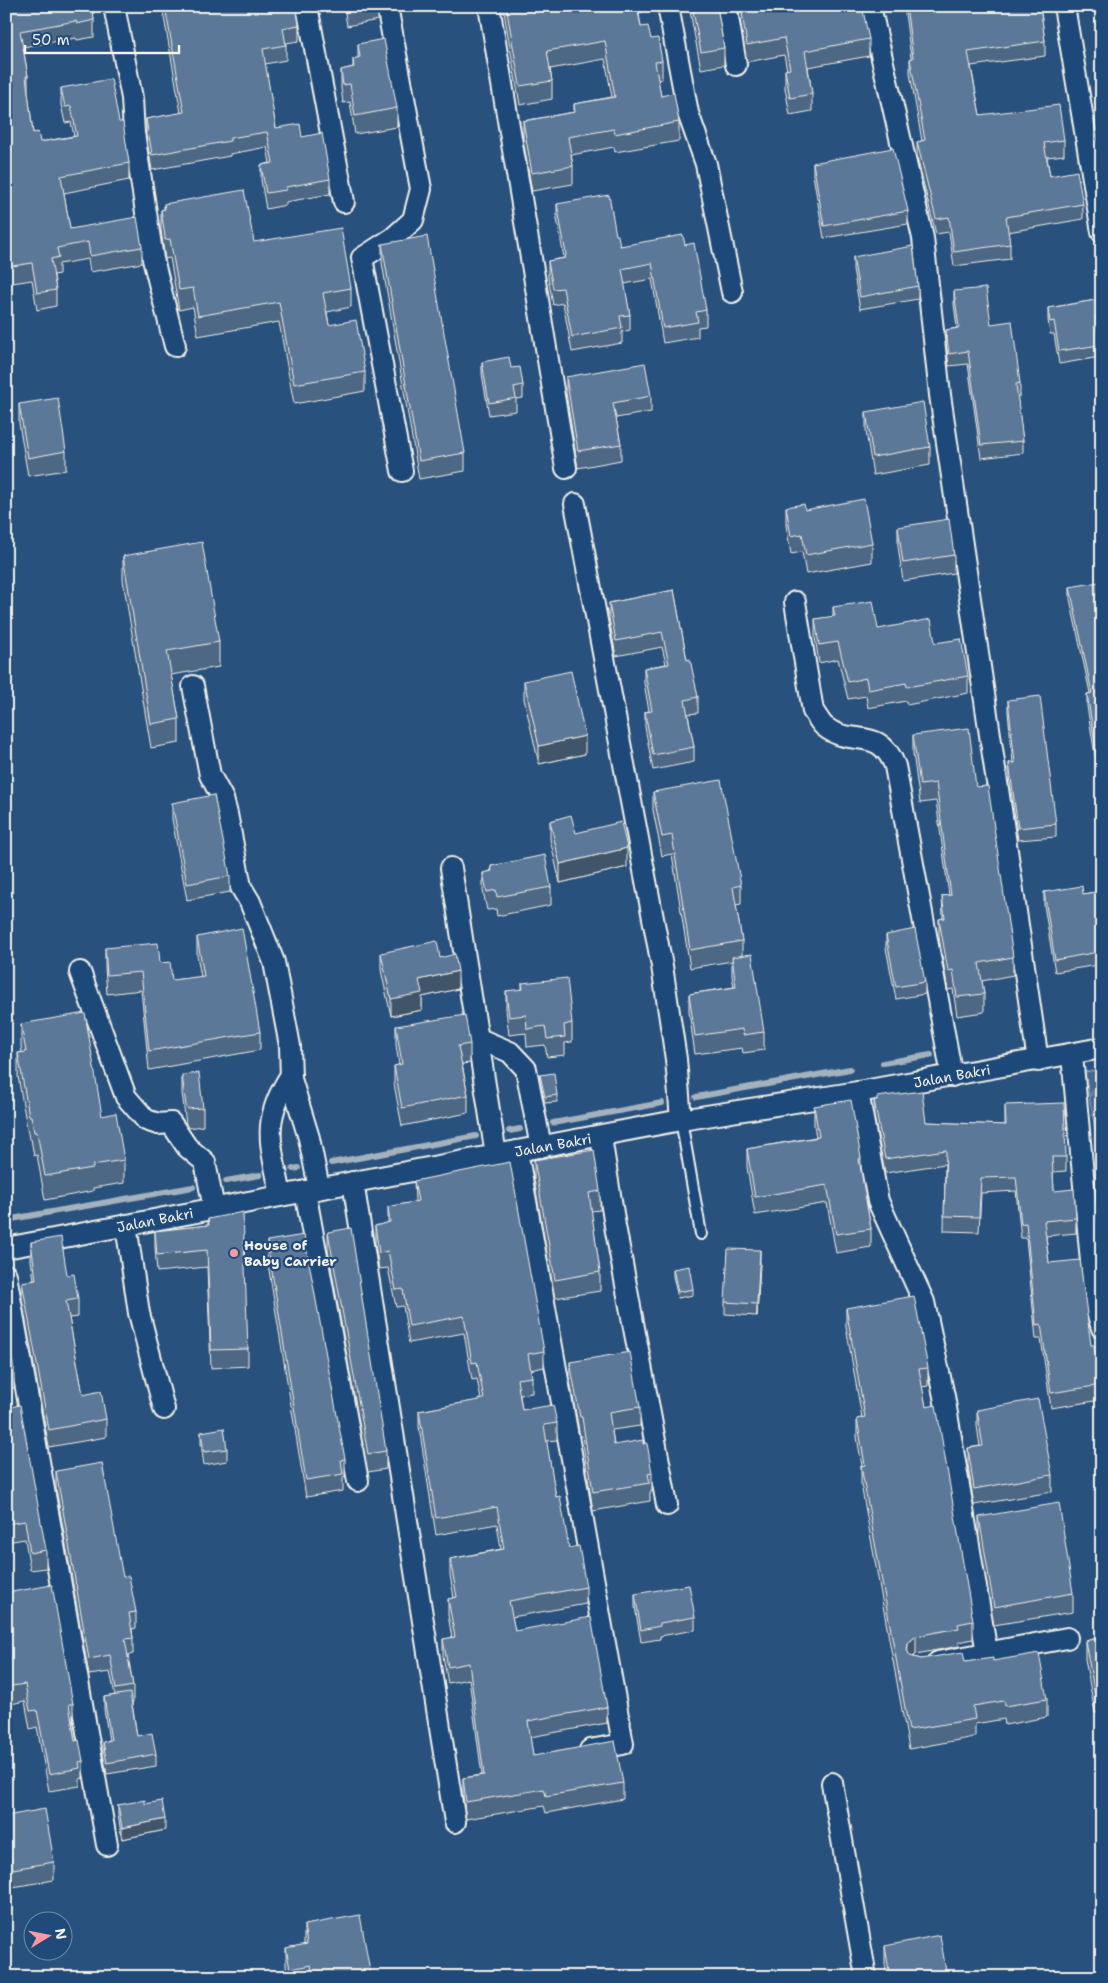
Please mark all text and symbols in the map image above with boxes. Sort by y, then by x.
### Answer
scale bar [25,22,179,54]
text: 50 m [32,30,70,50]
street label: Jalan Bakri [912,1060,992,1092]
street label: Jalan Bakri [513,1129,593,1161]
street label: Jalan Bakri [115,1204,195,1236]
place label: House of Baby Carrier [244,1236,337,1270]
marker: House of Baby Carrier [228,1247,240,1259]
north arrow [22,1910,72,1960]
text: N [51,1927,71,1941]

